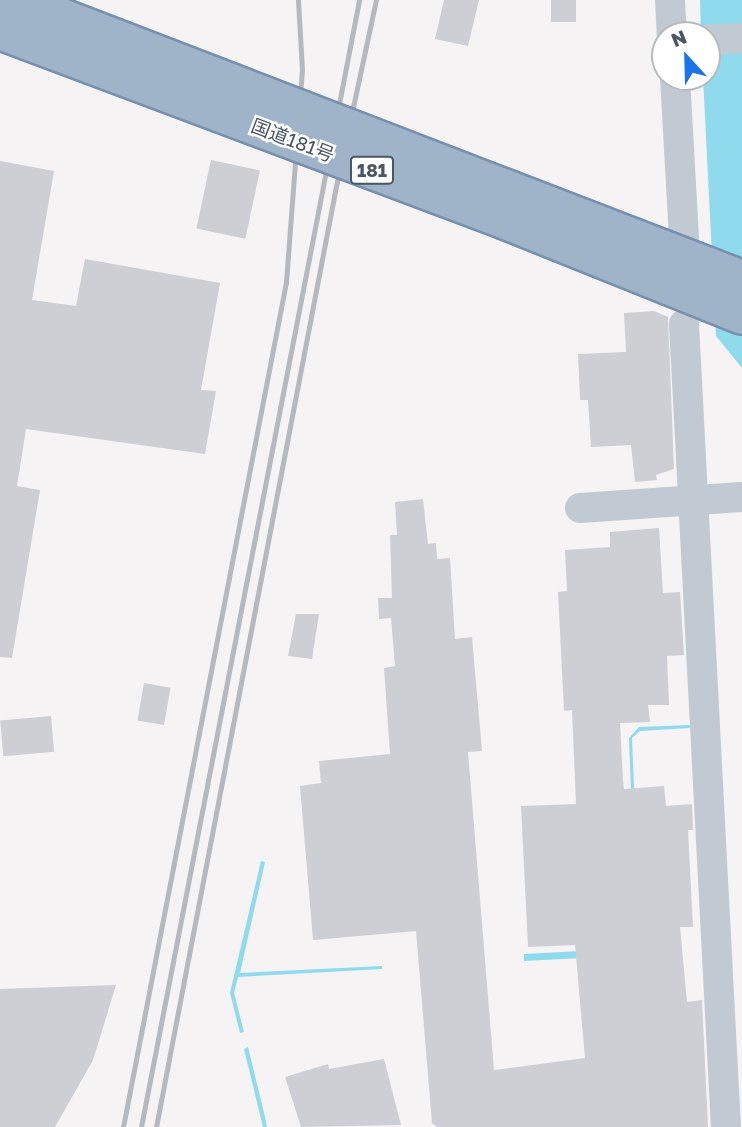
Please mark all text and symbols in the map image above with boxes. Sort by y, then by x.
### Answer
north arrow [651,21,721,91]
text: N [668,25,690,51]
street label: 国道181号 [248,114,338,166]
road number: 181 [349,155,395,184]

